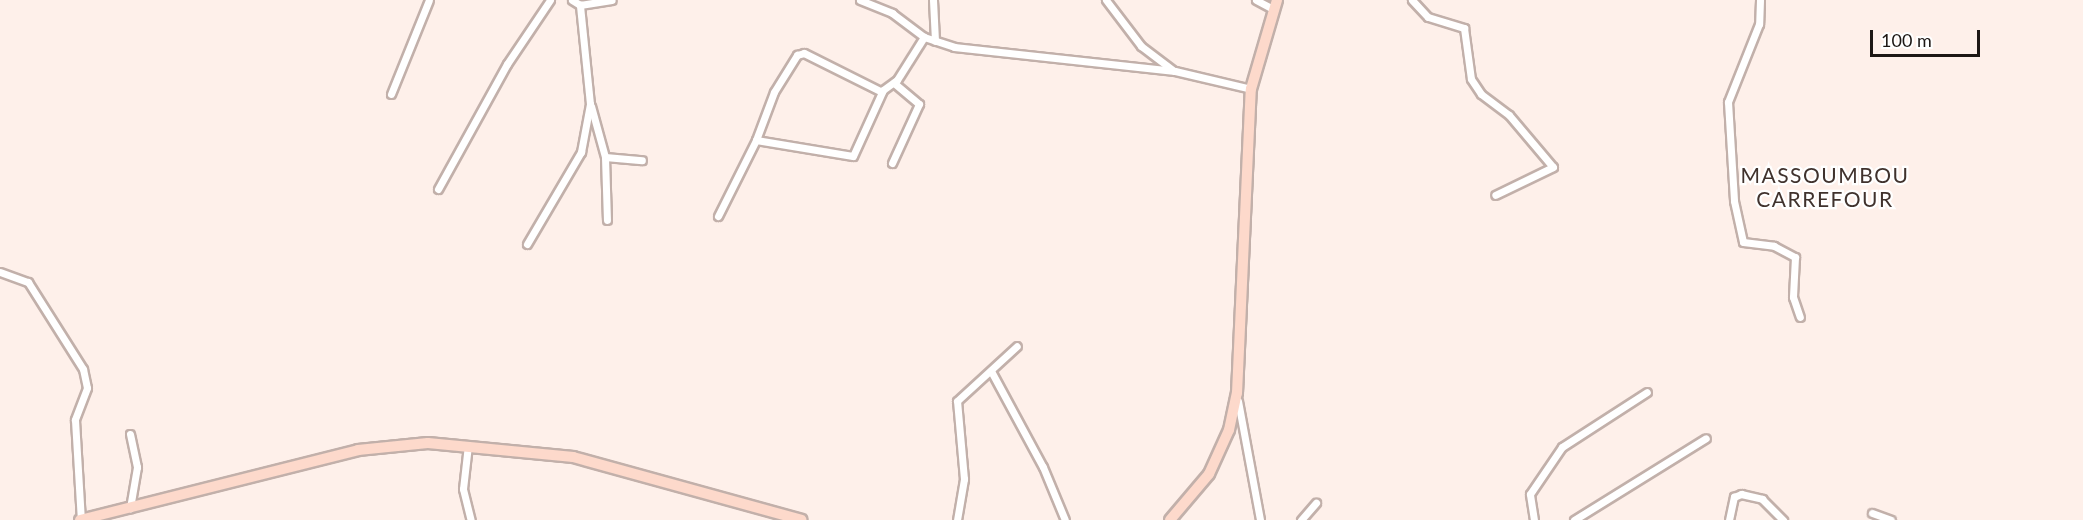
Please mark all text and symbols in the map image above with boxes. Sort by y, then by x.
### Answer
scale bar [1873,18,1982,56]
text: 100 m [1881,29,1932,51]
district label: MASSOUMBOU CARREFOUR [1740,162,1910,212]

